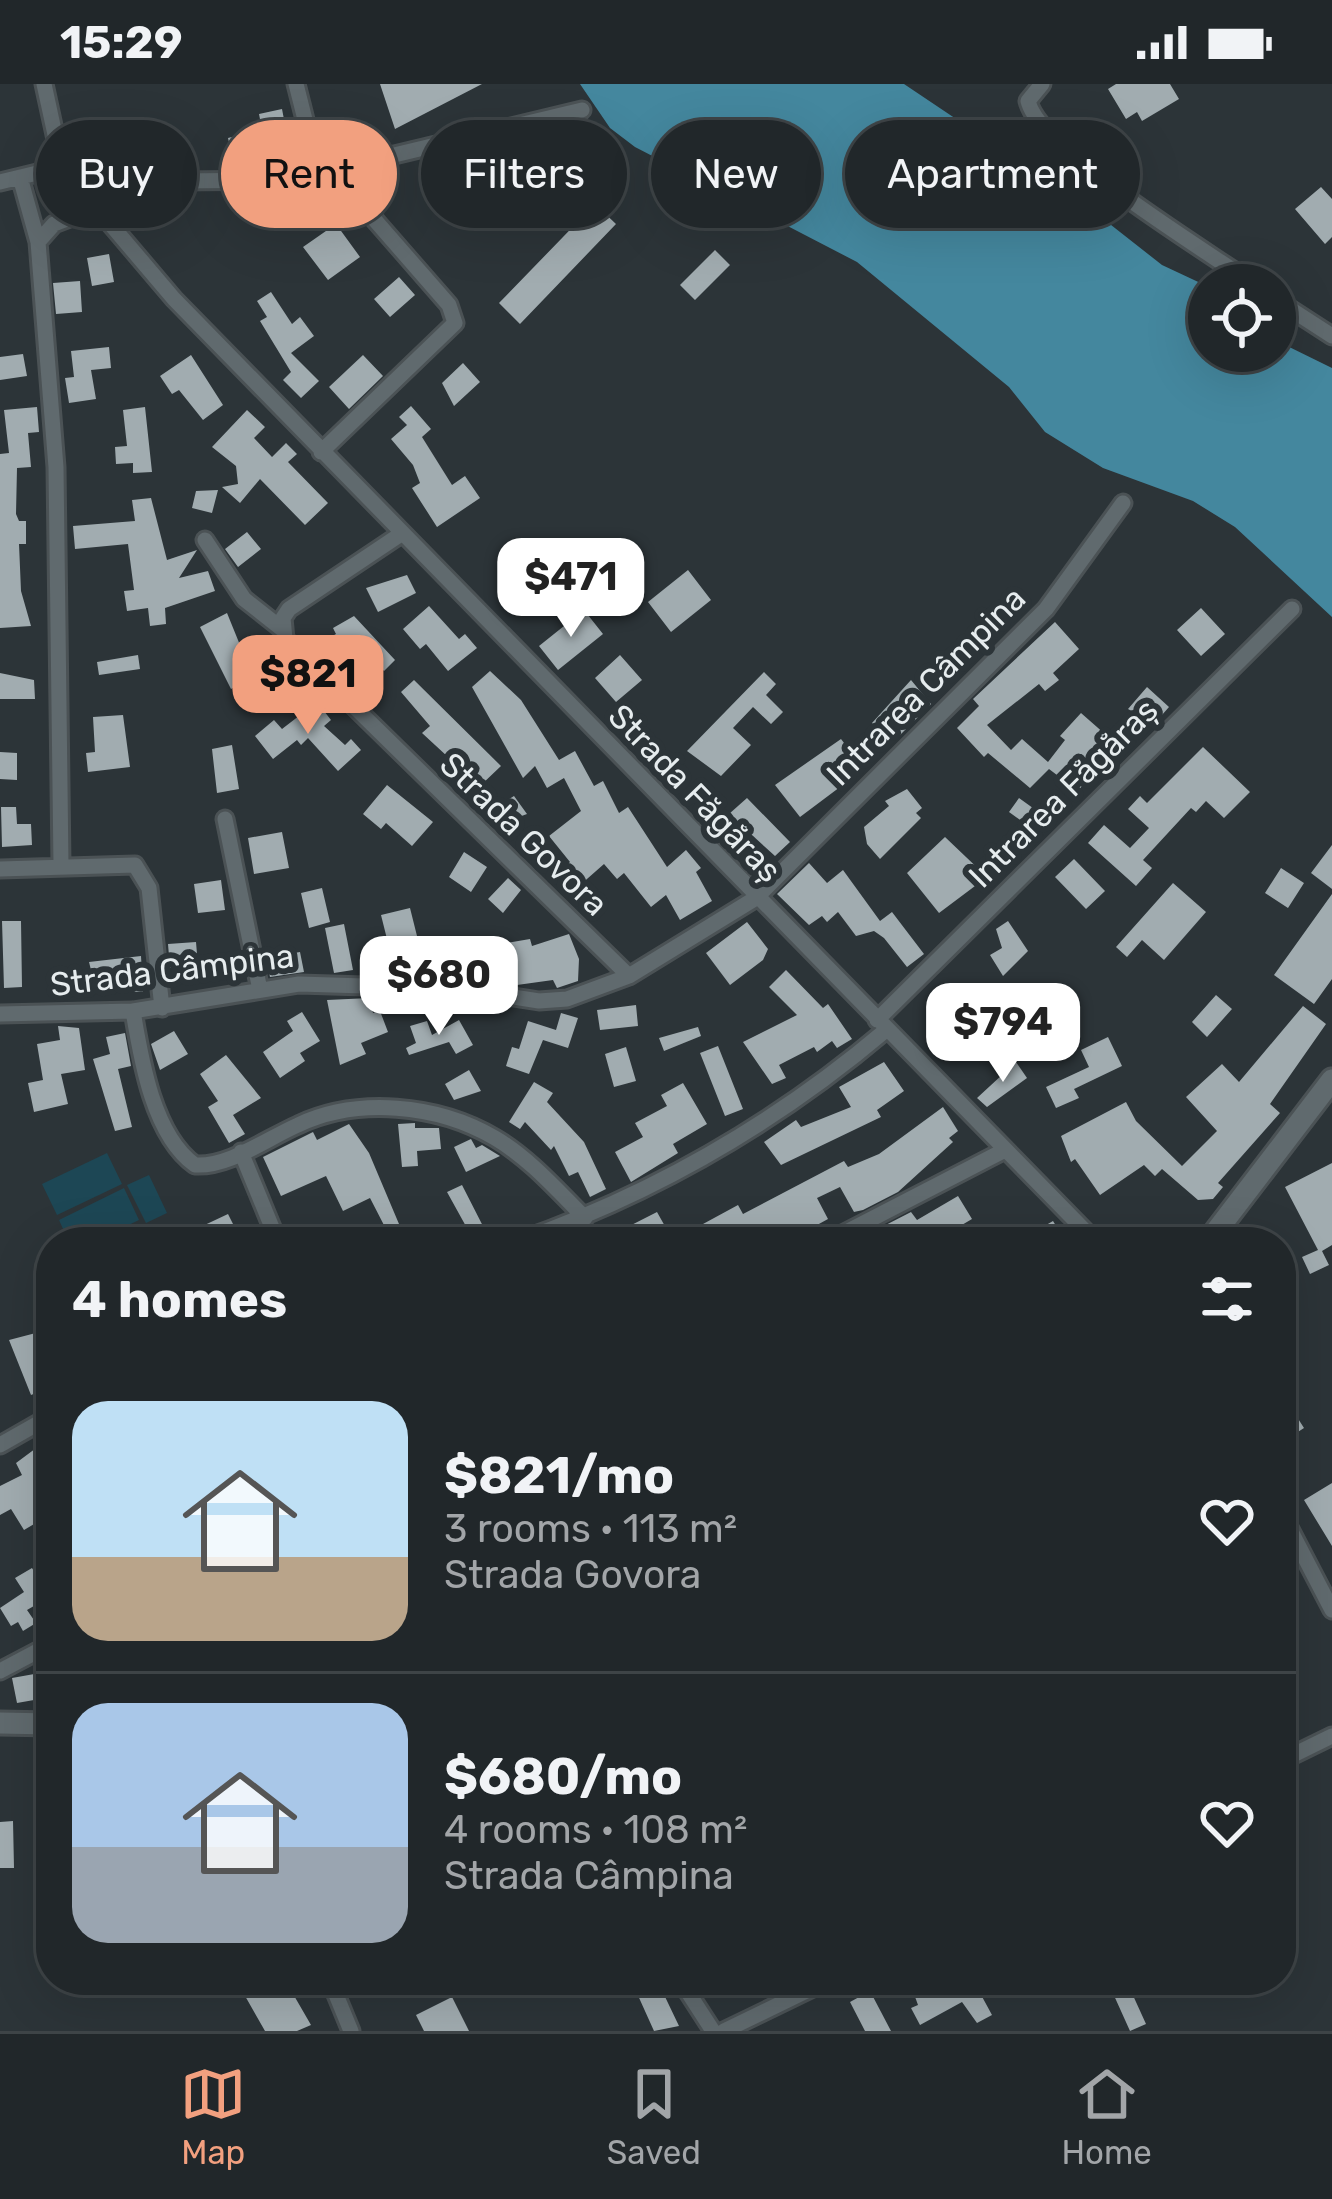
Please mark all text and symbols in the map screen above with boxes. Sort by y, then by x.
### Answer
text: 15:29 [60,16,183,69]
chip: Buy [36,120,197,228]
chip: Rent [221,120,397,228]
chip: Filters [421,120,627,228]
chip: New [651,120,821,228]
chip: Apartment [845,120,1140,228]
map controls [1188,264,1296,372]
button: locate [1188,264,1296,372]
pin: $471 [500,538,642,640]
text: $471 [524,554,618,600]
street label: Intrarea Câmpina [819,579,1033,793]
pin: $821 [237,635,379,737]
text: $821 [259,651,357,697]
street label: Intrarea Făgăraș [960,690,1166,896]
street label: Strada Făgăraș [601,696,789,890]
street label: Strada Govora [432,744,616,924]
street label: Strada Câmpina [48,936,296,1004]
pin: $680 [368,936,510,1038]
text: $680 [387,952,491,998]
pin: $794 [932,983,1074,1085]
text: $794 [953,999,1053,1045]
icon: filters [1194,1266,1260,1332]
text: 4 homes [72,1269,287,1330]
text: $821/mo [444,1445,674,1506]
icon: home [168,1449,312,1593]
icon: heart [1194,1488,1260,1554]
text: 3 rooms · 113 m² [444,1506,737,1552]
text: Strada Govora [444,1552,701,1598]
text: $680/mo [444,1746,682,1807]
icon: home [168,1751,312,1895]
icon: heart [1194,1790,1260,1856]
text: 4 rooms · 108 m² [444,1807,747,1853]
text: Strada Câmpina [444,1853,734,1899]
tab: Map [180,2061,246,2172]
tab: Saved [607,2061,701,2172]
tab: Home [1061,2061,1152,2172]

